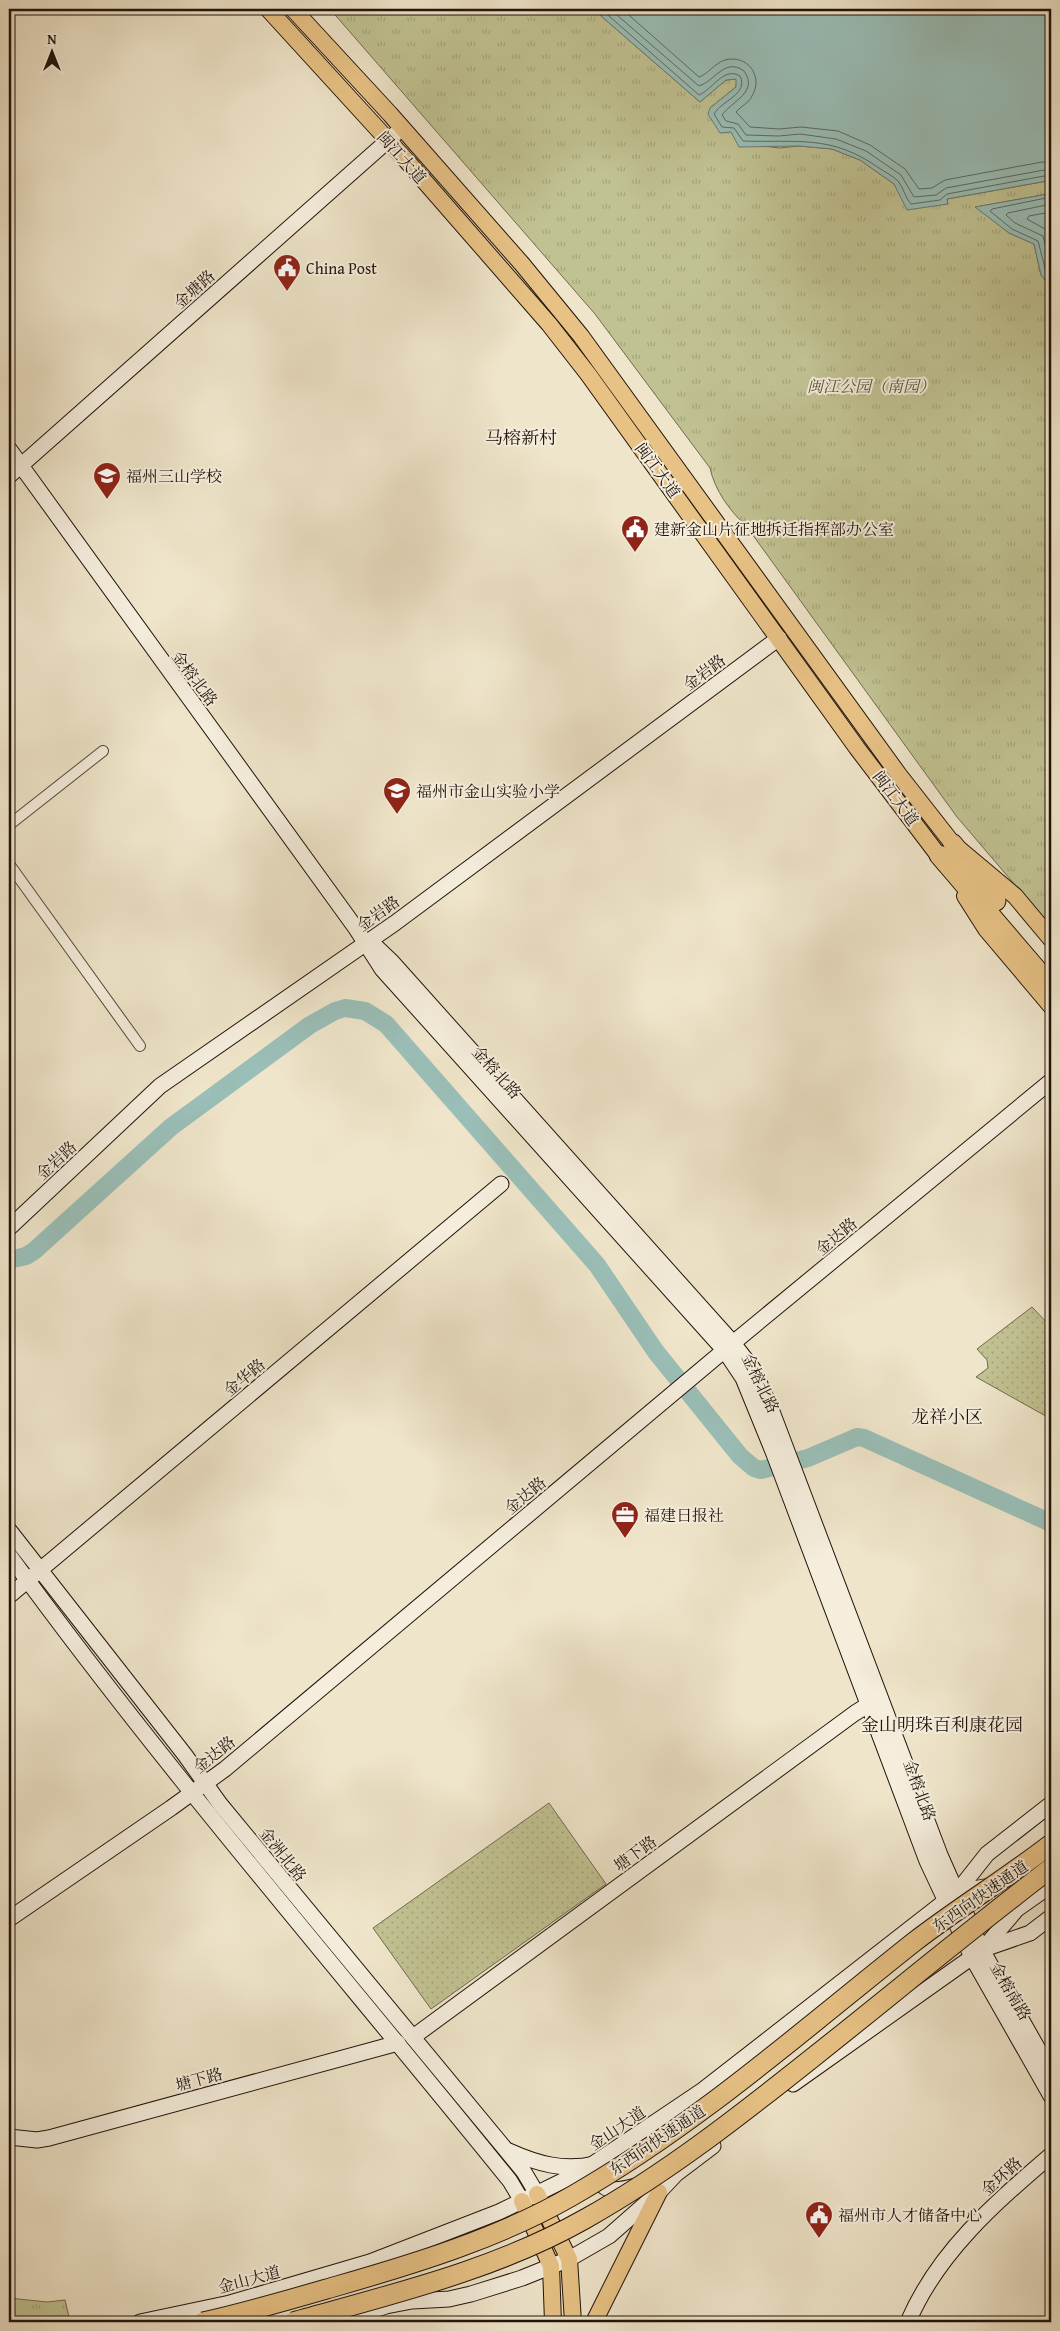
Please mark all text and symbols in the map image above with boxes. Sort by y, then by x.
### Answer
north arrow [28,28,78,78]
text: N [47,29,57,49]
street label: 闽江大道 [372,125,432,189]
public building icon: China Post [272,253,302,292]
place label: China Post [306,256,377,280]
street label: 金塘路 [168,264,220,314]
park label: 闽江公园（南园） [807,374,935,398]
district label: 马榕新村 [485,424,557,451]
street label: 闽江大道 [629,437,687,503]
school or university icon: 福州三山学校 [92,461,122,500]
place label: 福州三山学校 [126,464,222,488]
public building icon: 建新金山片征地拆迁指挥部办公室 [620,514,650,553]
place label: 建新金山片征地拆迁指挥部办公室 [654,517,894,541]
street label: 金榕北路 [166,645,224,711]
street label: 金岩路 [678,648,730,696]
street label: 闽江大道 [867,765,925,831]
school or university icon: 福州市金山实验小学 [382,776,412,815]
place label: 福州市金山实验小学 [416,779,560,803]
street label: 金岩路 [352,889,404,937]
street label: 金榕北路 [467,1040,527,1104]
street label: 金岩路 [30,1135,82,1185]
street label: 金达路 [810,1211,862,1261]
street label: 金榕北路 [736,1349,786,1417]
street label: 金华路 [218,1352,270,1402]
district label: 龙祥小区 [911,1403,983,1430]
street label: 金达路 [499,1470,551,1520]
office icon: 福建日报社 [610,1500,640,1539]
place label: 福建日报社 [644,1503,724,1527]
district label: 金山明珠百利康花园 [861,1711,1023,1738]
street label: 金达路 [188,1730,240,1778]
street label: 金榕北路 [898,1756,942,1824]
street label: 金洲北路 [254,1822,312,1886]
street label: 塘下路 [609,1829,661,1877]
street label: 东西向快速通道 [927,1854,1033,1938]
street label: 金榕南路 [985,1957,1037,2025]
street label: 塘下路 [173,2061,225,2097]
street label: 东西向快速通道 [604,2099,710,2181]
street label: 金山大道 [584,2100,650,2156]
street label: 金环路 [975,2151,1027,2201]
public building icon: 福州市人才储备中心 [804,2200,834,2239]
place label: 福州市人才储备中心 [838,2203,982,2227]
street label: 金山大道 [215,2259,283,2299]

